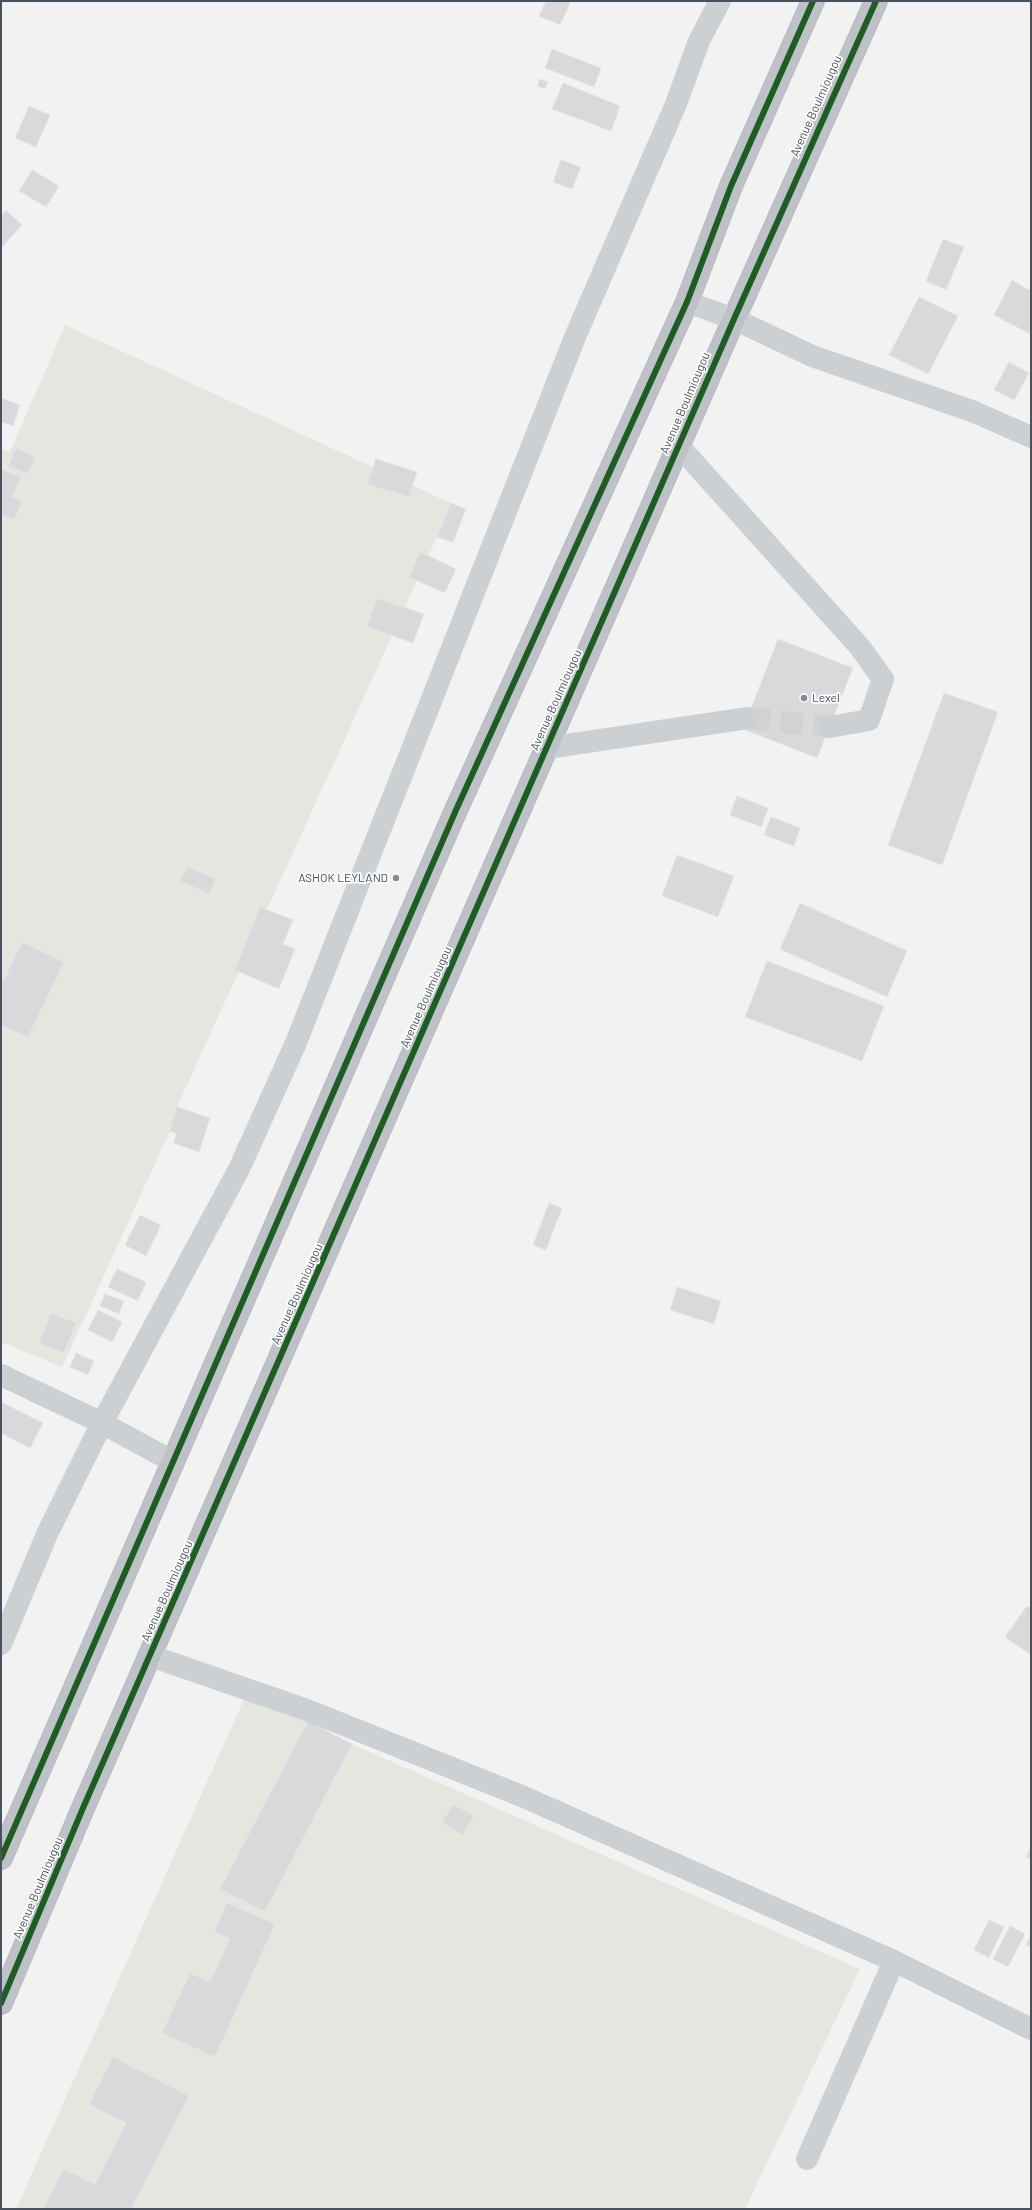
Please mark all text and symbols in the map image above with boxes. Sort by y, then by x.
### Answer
street label: Avenue Boulmiougou [787,53,845,159]
street label: Avenue Boulmiougou [657,350,713,456]
street label: Avenue Boulmiougou [527,647,585,753]
place label: Lexel [812,691,840,705]
marker: Lexel [799,693,809,703]
place label: ASHOK LEYLAND [298,871,388,885]
marker: ASHOK LEYLAND [391,873,401,883]
street label: Avenue Boulmiougou [397,944,455,1050]
street label: Avenue Boulmiougou [268,1241,326,1347]
street label: Avenue Boulmiougou [138,1538,196,1644]
street label: Avenue Boulmiougou [10,1835,66,1941]

